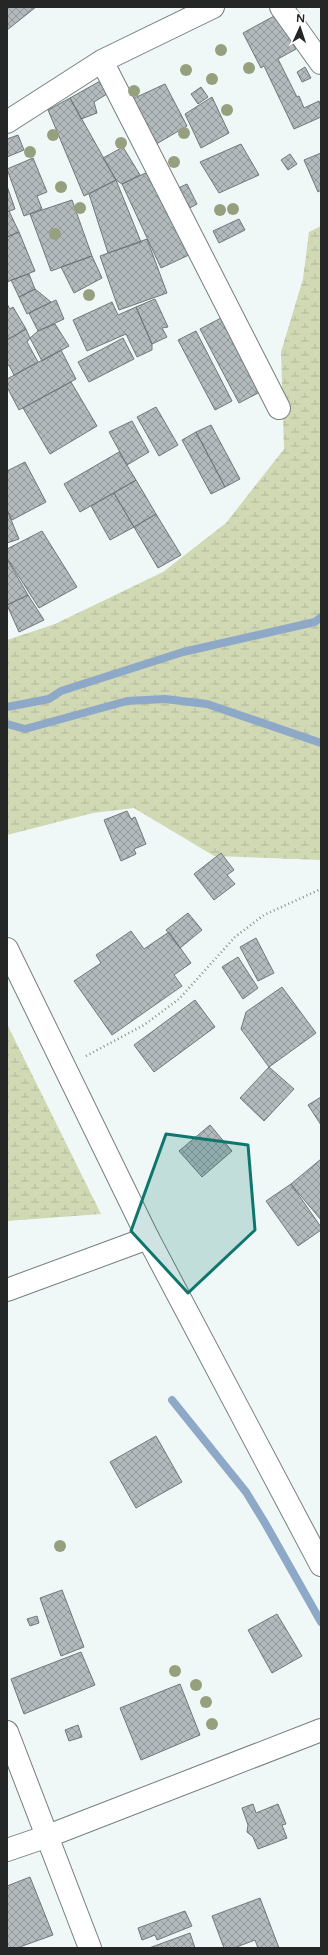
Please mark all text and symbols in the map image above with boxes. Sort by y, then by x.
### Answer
north arrow [280,8,320,48]
text: N [296,12,305,25]

